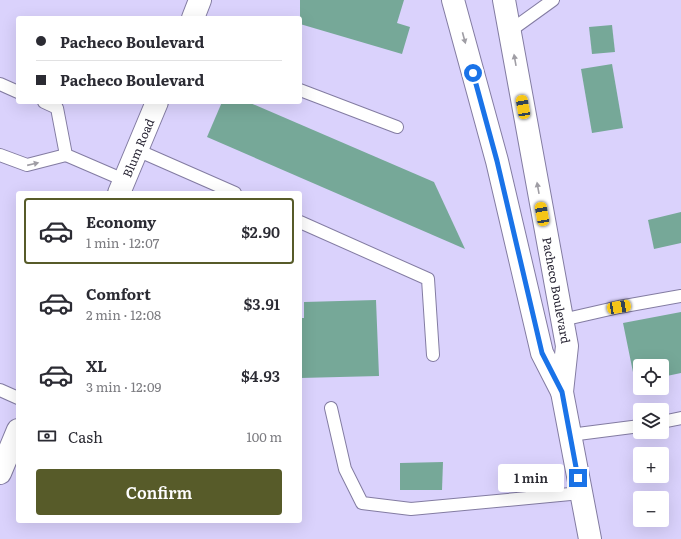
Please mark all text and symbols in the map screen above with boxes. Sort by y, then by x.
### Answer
text: Pacheco Boulevard [60,30,204,53]
one-way arrow [461,31,467,44]
one-way arrow [512,54,518,66]
route start [464,64,482,82]
text: Pacheco Boulevard [60,68,204,91]
car [515,94,531,120]
street label: Blum Road [118,115,158,180]
one-way arrow [26,160,39,166]
one-way arrow [535,182,541,194]
car [534,201,550,227]
text: Economy [86,210,156,233]
icon: car [38,213,74,249]
text: $2.90 [241,220,280,243]
text: 1 min · 12:07 [86,233,159,252]
street label: Pacheco Boulevard [538,236,575,345]
text: Comfort [86,282,151,305]
icon: car [38,285,74,321]
text: $3.91 [244,292,280,315]
car [606,299,632,315]
text: 2 min · 12:08 [86,305,161,324]
text: XL [86,354,107,377]
icon: car [38,357,74,393]
map controls [633,359,669,527]
button: locate [633,359,669,395]
text: $4.93 [241,364,280,387]
text: 3 min · 12:09 [86,377,161,396]
button: layers [633,403,669,439]
icon: cash [36,425,58,447]
text: Cash [68,425,103,448]
text: 100 m [246,427,282,446]
button: + [633,447,669,483]
callout: 1 min [498,464,564,492]
text: 1 min [514,468,548,487]
button: Confirm [36,469,282,515]
route end [569,469,587,487]
button: − [633,491,669,527]

